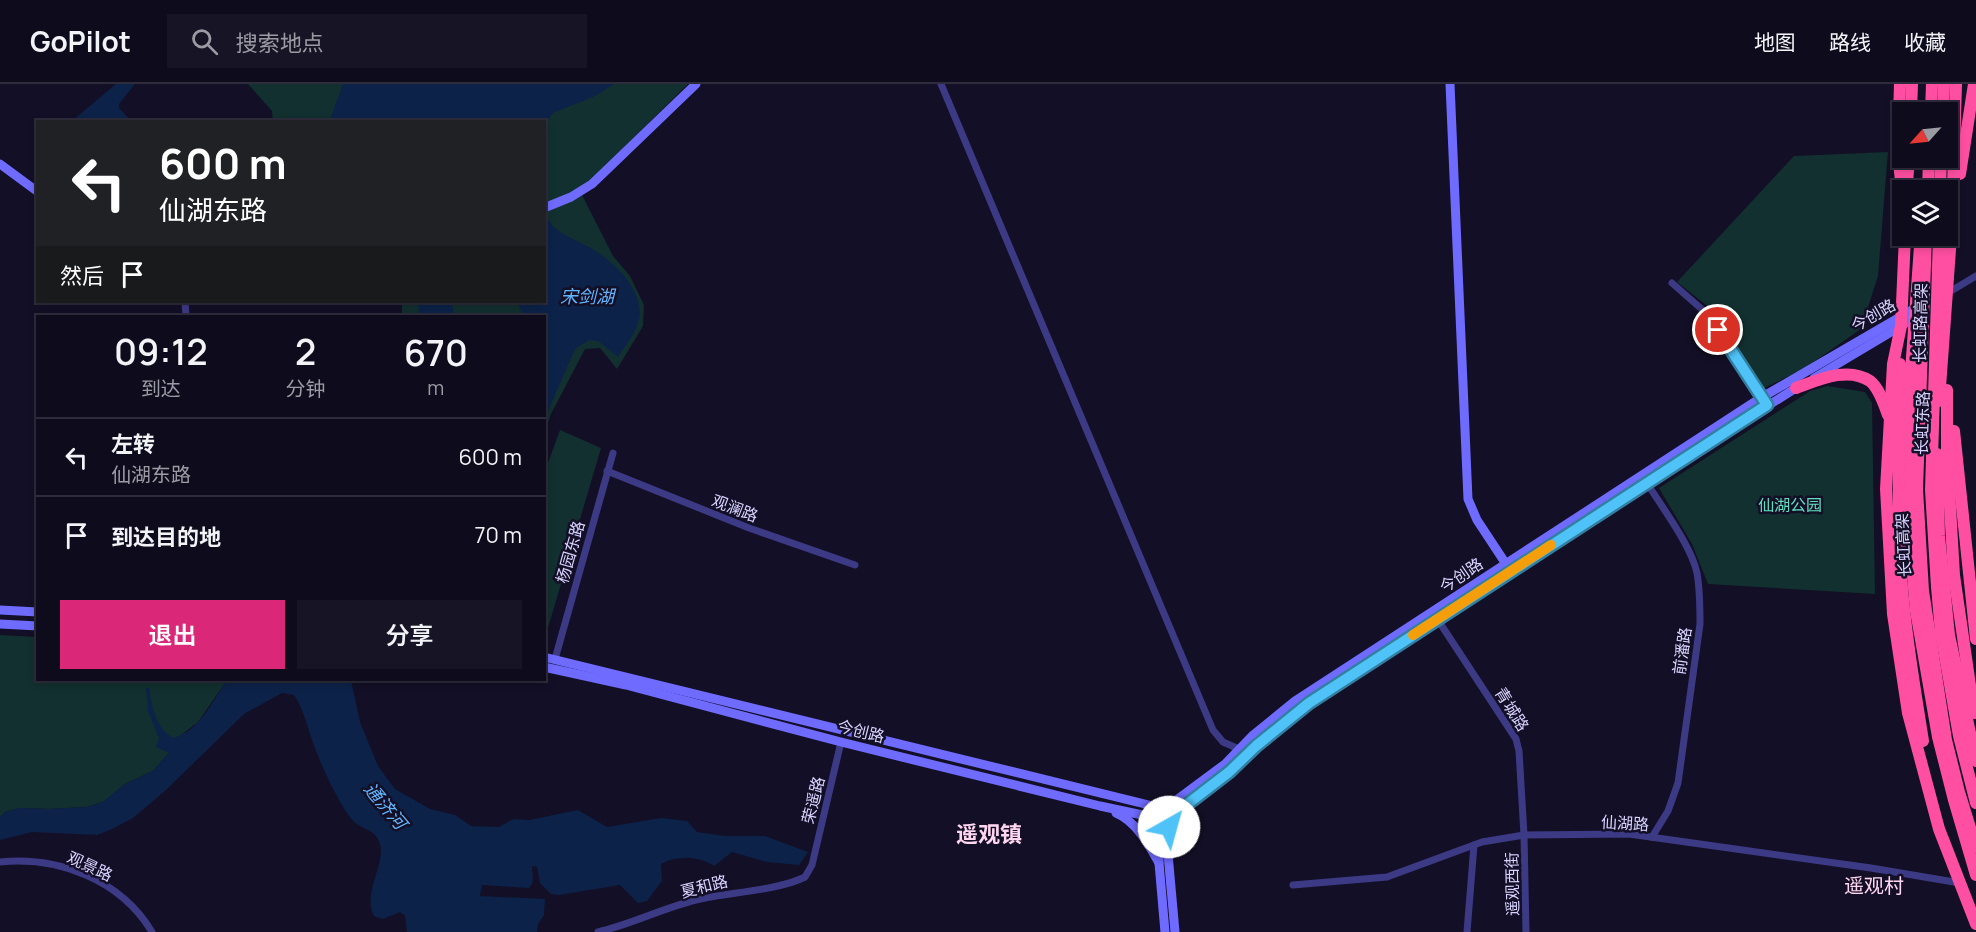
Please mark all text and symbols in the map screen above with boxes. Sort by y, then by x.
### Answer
search box [167,14,587,68]
text: GoPilot [30,22,131,60]
icon: search [188,25,221,58]
text: 搜索地点 [236,28,324,58]
text: 地图 [1754,28,1796,56]
text: 路线 [1829,28,1871,56]
text: 收藏 [1904,28,1946,56]
north arrow [1892,102,1958,168]
map controls [1892,102,1958,246]
text: 600 m [159,134,287,192]
icon: left [60,144,138,222]
button: layers [1892,180,1958,246]
text: 仙湖东路 [159,191,267,228]
icon: arrive [116,258,149,291]
text: 然后 [60,261,104,291]
street label: 长虹路高架 [1908,283,1932,363]
water label: 宋剑湖 [560,284,617,308]
street label: 今创路 [1847,293,1899,337]
pin [1692,304,1743,355]
icon: arrive [1701,313,1734,346]
text: 09:12 [114,327,208,376]
text: 2 [295,327,316,376]
text: 670 [404,328,468,377]
text: m [427,374,444,401]
text: 到达 [141,375,181,402]
text: 分钟 [286,375,326,402]
street label: 长虹东路 [1910,391,1934,455]
text: 左转 [111,429,155,459]
icon: left [60,441,93,474]
text: 600 m [458,442,522,472]
text: 仙湖东路 [111,461,191,488]
street label: 观澜路 [709,489,761,527]
park label: 仙湖公园 [1758,494,1822,516]
street label: 长虹高架 [1890,512,1916,578]
street label: 杨园东路 [551,518,589,586]
icon: arrive [60,519,93,552]
text: 70 m [474,520,522,550]
text: 到达目的地 [111,522,221,552]
street label: 今创路 [1435,552,1487,598]
button: 退出 [60,600,285,669]
button: 分享 [297,600,522,669]
street label: 前潘路 [1668,626,1696,676]
street label: 青城路 [1490,683,1534,735]
street label: 今创路 [835,715,887,747]
street label: 荣遥路 [797,774,829,826]
water label: 通济河 [359,777,414,836]
position arrow [1137,795,1201,859]
street label: 仙湖路 [1600,811,1650,835]
district label: 遥观镇 [956,819,1022,849]
street label: 观景路 [64,846,116,886]
street label: 遥观西街 [1500,852,1524,916]
street label: 夏和路 [678,870,730,902]
district label: 遥观村 [1844,872,1904,899]

